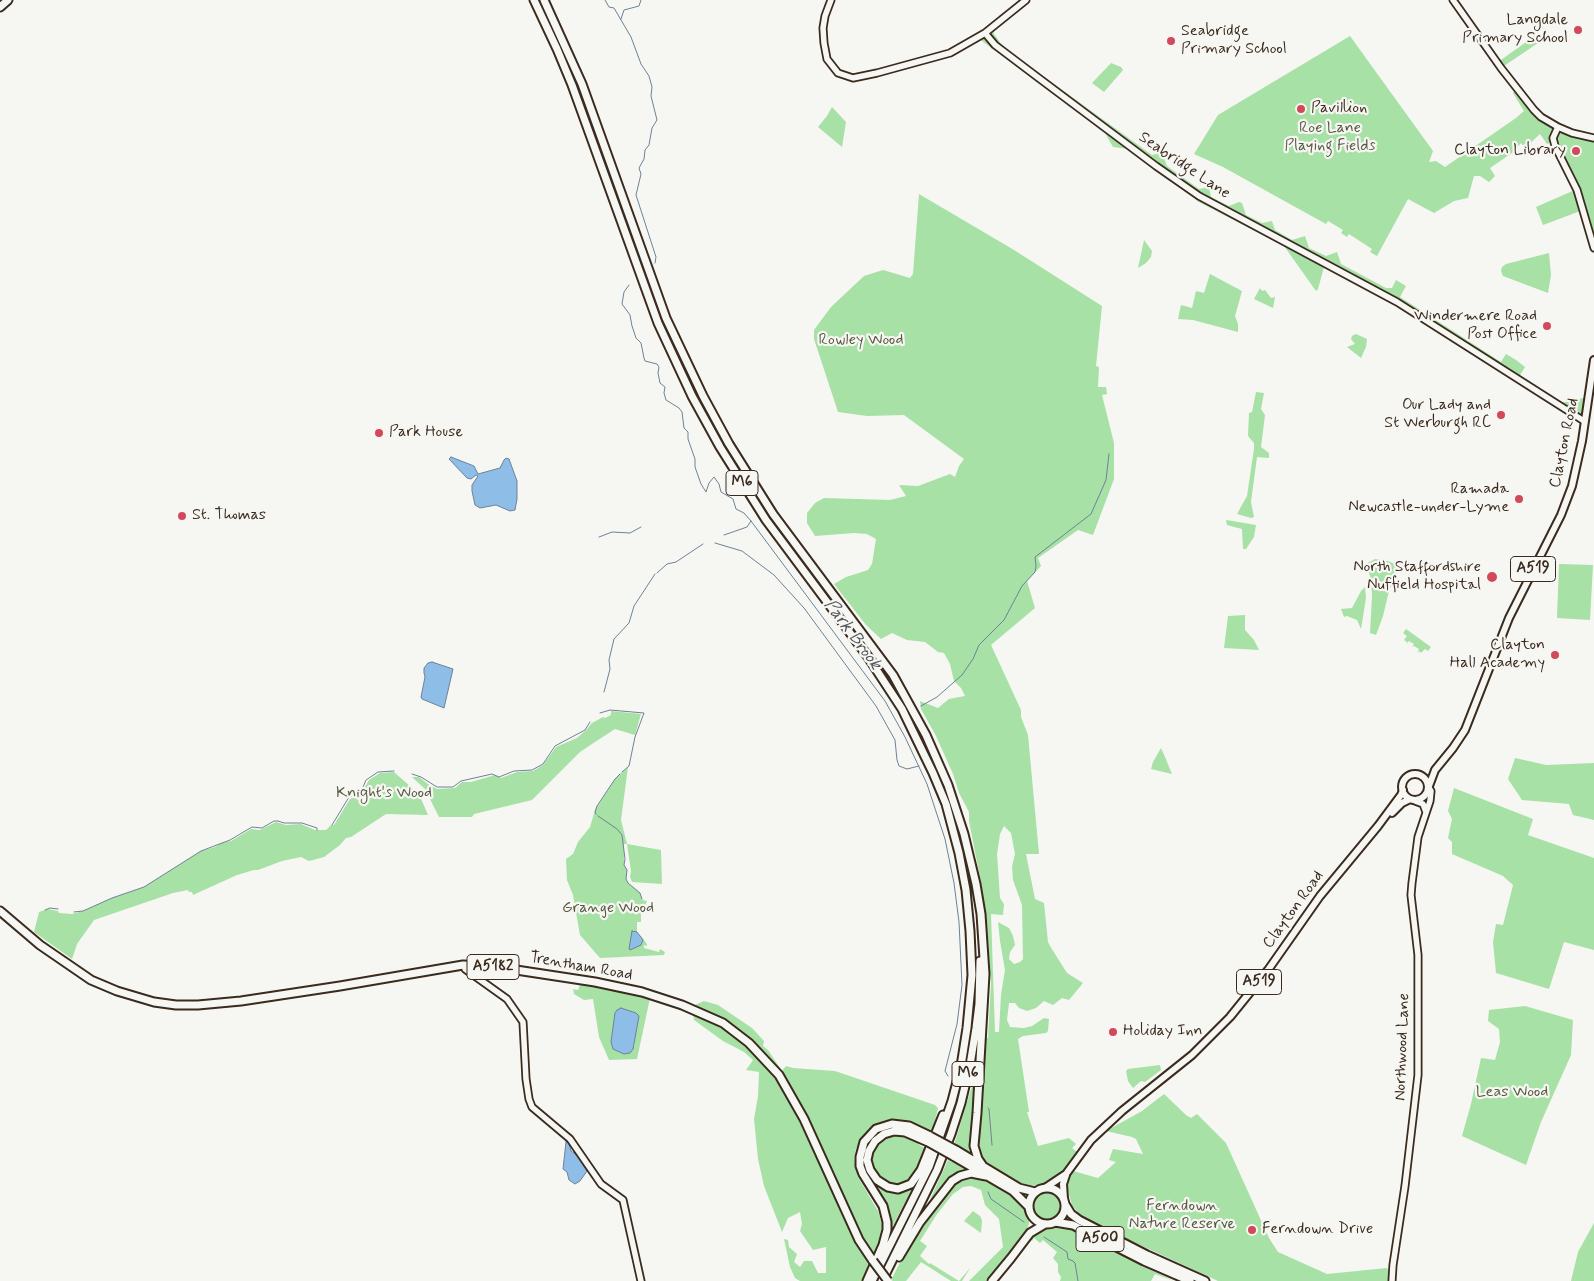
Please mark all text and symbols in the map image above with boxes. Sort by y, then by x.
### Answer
place label: Langdale Primary School [1462,11,1568,49]
place label: Seabridge Primary School [1181,22,1287,60]
marker: Langdale Primary School [1572,24,1584,36]
marker: Seabridge Primary School [1165,35,1177,47]
place label: Pavillion [1311,99,1367,119]
marker: Pavillion [1295,103,1307,115]
park label: Roe Lane Playing Fields [1284,119,1376,157]
street label: Seabridge Lane [1135,128,1233,204]
place label: Clayton Library [1454,141,1566,161]
marker: Clayton Library [1570,145,1582,157]
place label: Windermere Road Post Office [1414,307,1537,345]
marker: Windermere Road Post Office [1541,320,1553,332]
park label: Rowley Wood [819,331,903,351]
place label: Our Lady and St Werburgh RC [1384,396,1491,434]
street label: Clayton Road [1546,396,1584,490]
marker: Our Lady and St Werburgh RC [1495,409,1507,421]
place label: Park House [389,423,463,443]
marker: Park House [373,427,385,439]
road number: M6 [726,470,758,496]
place label: Ramada Newcastle-under-Lyme [1348,480,1509,518]
marker: Ramada Newcastle-under-Lyme [1513,493,1525,505]
place label: St. Thomas [192,506,266,526]
marker: St. Thomas [176,510,188,522]
road number: A519 [1510,556,1556,582]
place label: North Staffordshire Nuffield Hospital [1353,558,1481,596]
marker: North Staffordshire Nuffield Hospital [1485,570,1499,584]
water label: Park Brook [818,595,886,675]
place label: Clayton Hall Academy [1450,636,1545,674]
marker: Clayton Hall Academy [1549,649,1561,661]
park label: Knight's Wood [336,784,432,804]
street label: Clayton Road [1259,867,1329,953]
park label: Grange Wood [562,899,654,919]
street label: Trentham Road [528,949,634,985]
road number: A5182 [467,954,519,980]
road number: A519 [1236,970,1282,994]
street label: Northwood Lane [1392,993,1414,1101]
place label: Holiday Inn [1123,1022,1203,1042]
marker: Holiday Inn [1107,1026,1119,1038]
road number: M6 [952,1062,984,1086]
park label: Leas Wood [1476,1083,1548,1103]
park label: Ferndown Nature Reserve [1129,1197,1235,1235]
place label: Ferndown Drive [1262,1220,1373,1240]
marker: Ferndown Drive [1246,1224,1258,1236]
road number: A500 [1076,1226,1124,1252]

